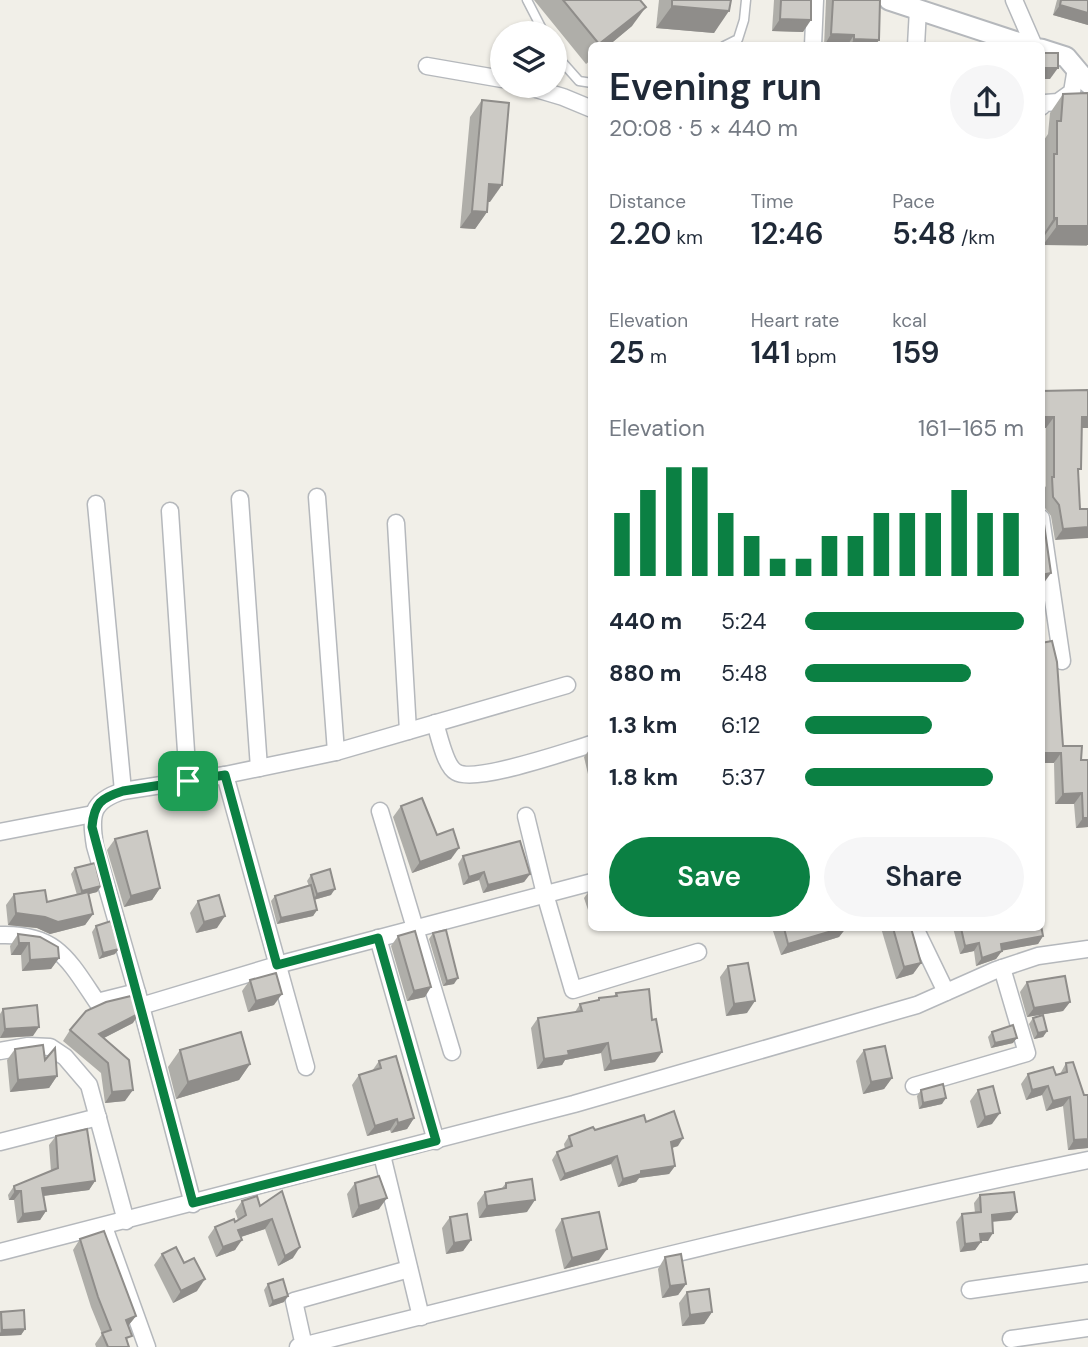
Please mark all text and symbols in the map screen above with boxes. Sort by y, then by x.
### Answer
map controls [490,21,567,98]
button: layers [490,21,567,98]
text: Evening run [609,62,822,112]
button: share [950,65,1024,139]
text: 20:08 · 5 × 440 m [609,113,798,143]
text: Distance [609,189,686,214]
text: Time [751,189,794,214]
text: Pace [892,189,935,214]
text: 2.20 [609,214,671,253]
text: 12:46 [751,214,824,253]
text: 5:48 [892,214,956,253]
text: km [671,225,703,250]
text: /km [956,225,995,250]
text: Elevation [609,308,688,333]
text: Heart rate [751,308,839,333]
text: kcal [892,308,927,333]
text: 25 [609,333,645,372]
text: 141 [751,333,791,372]
text: 159 [892,333,940,372]
text: m [645,344,667,369]
text: bpm [791,344,836,369]
text: Elevation [609,413,705,443]
text: 161–165 m [918,413,1024,443]
text: 440 m [609,606,682,636]
text: 5:24 [721,606,767,636]
text: 880 m [609,658,681,688]
text: 5:48 [721,658,768,688]
text: 1.3 km [609,710,677,740]
text: 6:12 [721,710,761,740]
pin [158,751,218,811]
icon: arrive [169,762,207,800]
text: 1.8 km [609,762,678,792]
text: 5:37 [721,762,765,792]
button: Save [609,837,810,917]
button: Share [824,837,1024,917]

